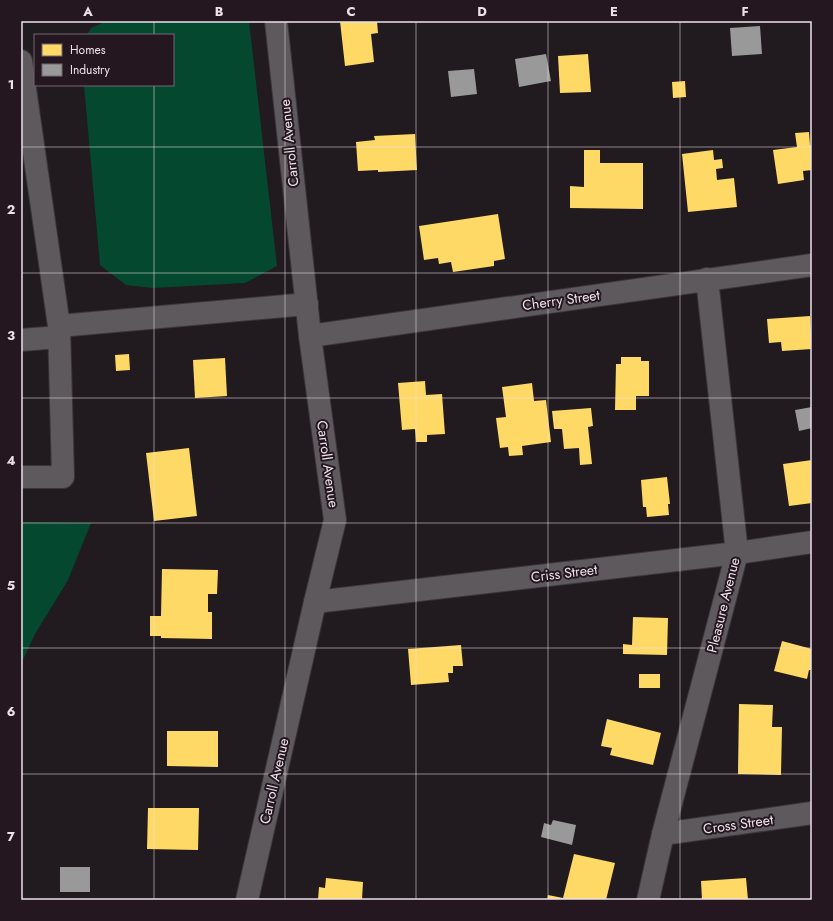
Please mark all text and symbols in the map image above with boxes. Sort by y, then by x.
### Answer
text: A [82,2,93,21]
text: B [215,2,224,21]
text: C [346,2,356,21]
text: D [477,2,487,21]
text: E [610,2,618,21]
text: F [741,2,749,21]
legend [34,34,174,86]
text: Homes [70,41,106,59]
text: Industry [70,61,111,79]
text: 1 [8,75,14,94]
street label: Carroll Avenue [274,98,304,188]
text: 2 [7,200,15,219]
street label: Cherry Street [521,285,602,315]
text: 3 [7,326,15,345]
street label: Carroll Avenue [312,419,344,509]
text: 4 [6,451,16,470]
street label: Pleasure Avenue [702,555,744,655]
street label: Criss Street [530,559,599,587]
text: 5 [7,576,15,595]
text: 6 [7,702,16,721]
street label: Carroll Avenue [254,736,294,826]
street label: Cross Street [702,809,775,839]
text: 7 [7,827,15,846]

